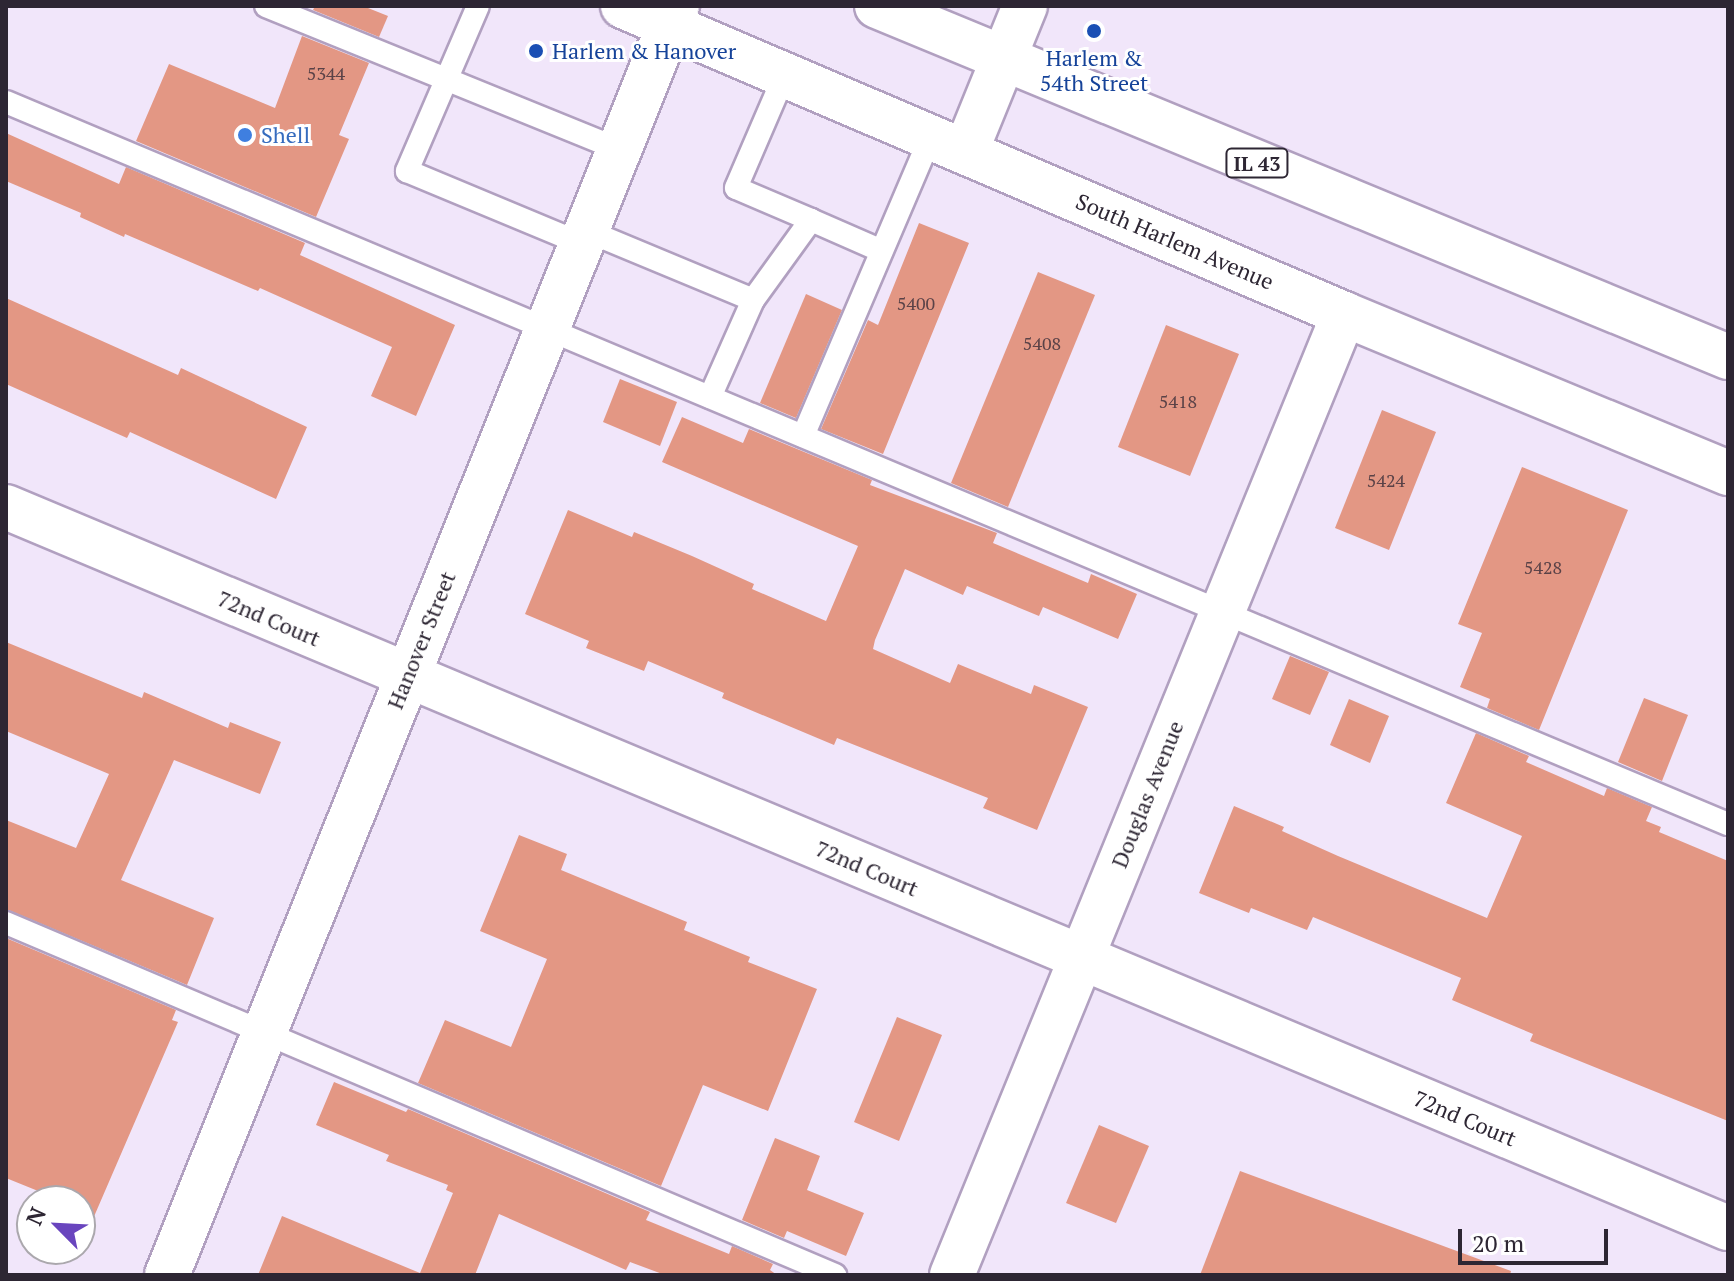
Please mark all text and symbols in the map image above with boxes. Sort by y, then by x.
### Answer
marker: Harlem & 54th Street [1085,22,1103,40]
place label: Harlem & Hanover [552,38,736,64]
marker: Harlem & Hanover [527,42,545,60]
place label: Harlem & 54th Street [1040,44,1148,96]
house number: 5344 [307,62,345,84]
place label: Shell [261,122,310,148]
marker: Shell [236,126,254,144]
road number: IL 43 [1225,147,1289,179]
street label: South Harlem Avenue [1072,187,1278,295]
house number: 5400 [897,292,935,314]
house number: 5408 [1023,332,1061,354]
house number: 5418 [1159,390,1197,412]
house number: 5424 [1367,469,1405,491]
house number: 5428 [1524,556,1562,578]
street label: Hanover Street [381,567,461,713]
street label: 72nd Court [214,585,324,651]
street label: Douglas Avenue [1105,716,1189,872]
street label: 72nd Court [812,835,922,901]
street label: 72nd Court [1410,1085,1520,1151]
north arrow [16,1185,96,1265]
text: N [19,1202,52,1229]
scale bar [1462,1213,1612,1263]
text: 20 m [1472,1227,1524,1259]

